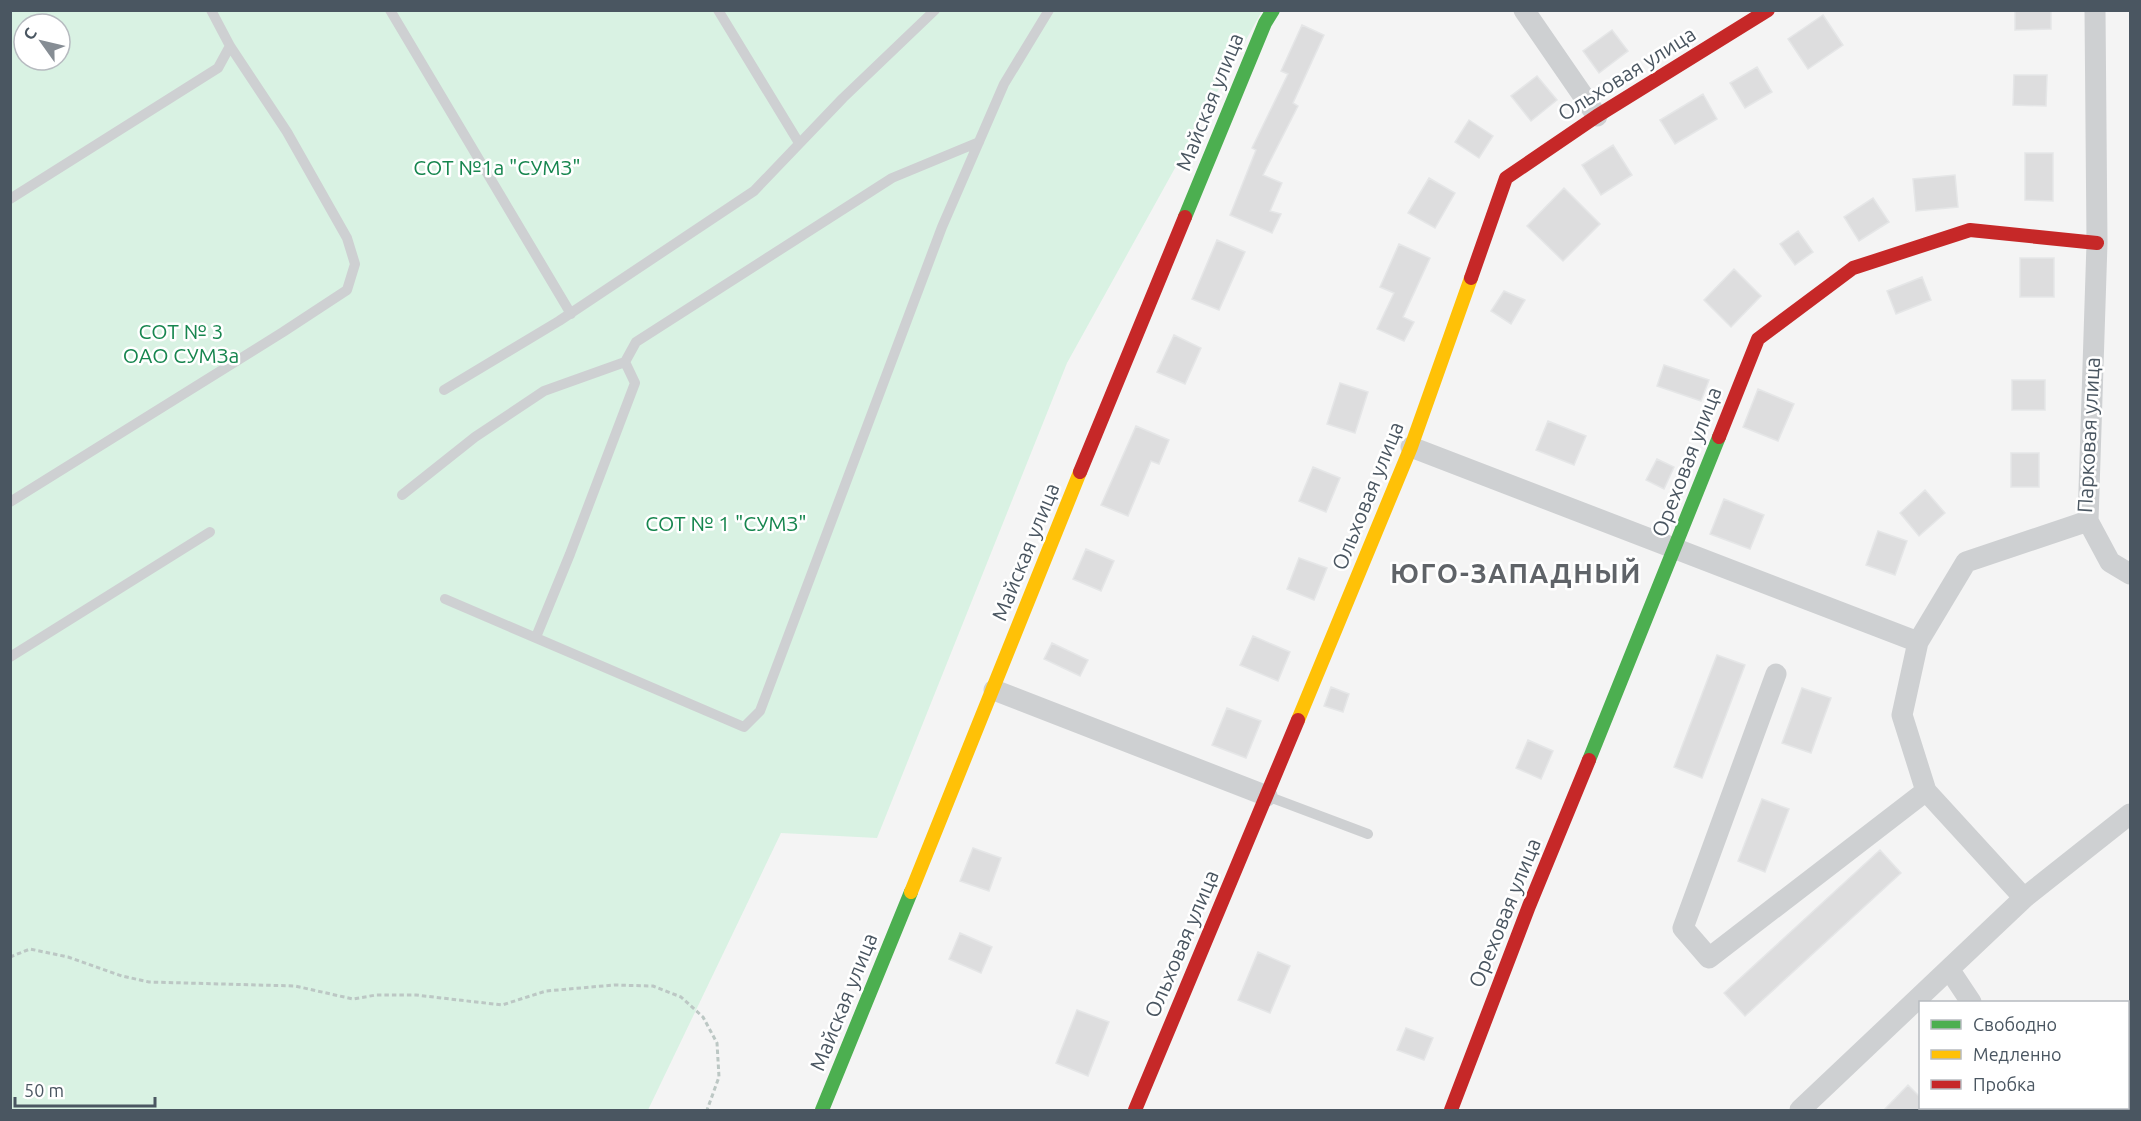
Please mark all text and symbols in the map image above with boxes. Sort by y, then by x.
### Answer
north arrow [12,12,72,72]
street label: Ольховая улица [1553,21,1700,125]
text: С [19,24,40,43]
street label: Майская улица [1171,29,1248,174]
park label: СОТ №1а "СУМЗ" [413,155,581,179]
park label: СОТ № 3 ОАО СУМЗа [123,319,239,367]
street label: Парковая улица [2072,356,2104,514]
street label: Ореховая улица [1646,383,1726,540]
street label: Ольховая улица [1326,418,1408,573]
street label: Майская улица [987,479,1064,624]
park label: СОТ № 1 "СУМЗ" [645,511,807,535]
district label: ЮГО-ЗАПАДНЫЙ [1390,557,1642,588]
street label: Ореховая улица [1463,835,1545,991]
street label: Ольховая улица [1139,866,1223,1021]
street label: Майская улица [805,929,882,1074]
legend [1919,1001,2129,1109]
text: Свободно [1973,1014,2057,1034]
text: Медленно [1973,1044,2062,1064]
scale bar [15,1070,154,1108]
text: Пробка [1973,1074,2036,1094]
text: 50 m [24,1080,64,1100]

